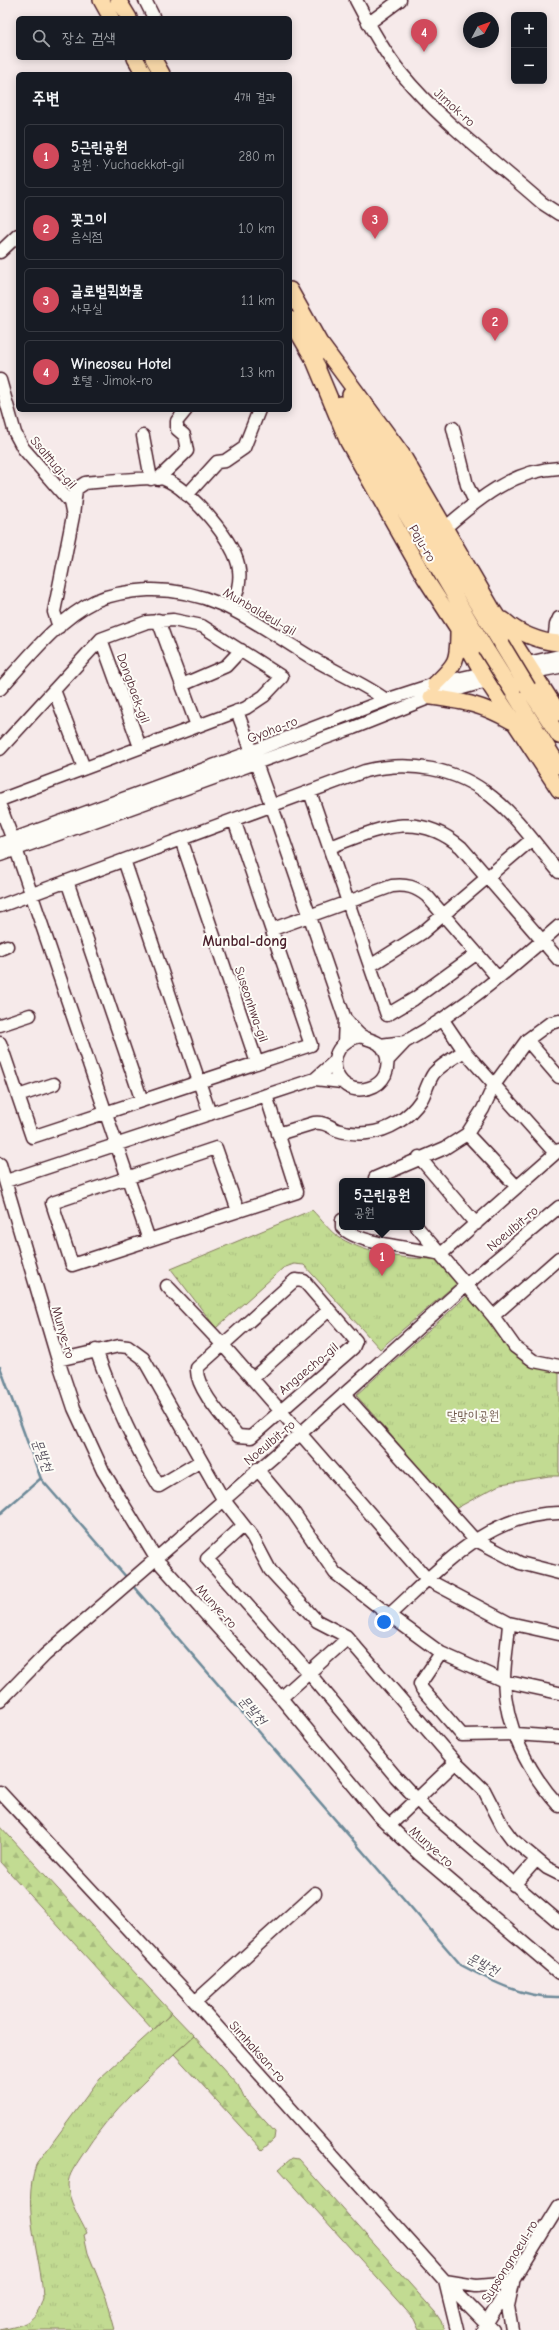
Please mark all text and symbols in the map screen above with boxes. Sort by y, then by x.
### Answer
north arrow [463,12,499,48]
map controls [511,12,547,84]
button: + [511,12,547,48]
search box [16,16,292,60]
pin: 4 [411,19,437,52]
icon: search [30,27,52,49]
text: 장소 검색 [62,29,115,47]
button: − [511,48,547,84]
street label: Jimok-ro [431,85,478,130]
text: 주변 [32,89,59,108]
text: 4개 결과 [234,90,276,105]
text: 5근린공원 [71,138,127,156]
text: 1 [43,149,49,164]
text: 280 m [238,149,275,164]
text: 공원 · Yuchaekkot-gil [71,157,184,172]
pin: 3 [362,206,388,239]
text: 꼿그이 [71,210,107,228]
text: 2 [43,221,49,236]
text: 1.0 km [239,221,275,236]
text: 음식점 [71,229,102,244]
text: 글로벌퀵화물 [71,282,143,300]
text: 3 [43,293,49,308]
text: 1.1 km [241,293,275,308]
text: 사무실 [71,301,102,316]
pin: 2 [482,308,508,341]
text: Wineoseu Hotel [71,355,171,373]
text: 4 [43,365,49,380]
text: 1.3 km [240,365,275,380]
text: 호텔 · Jimok-ro [71,373,153,388]
street label: Ssalttugi-gil [27,433,80,492]
street label: Paju-ro [406,522,439,565]
street label: Munbaldeul-gil [220,584,299,638]
street label: Dongbaek-gil [114,651,153,725]
street label: Gyoha-ro [245,713,299,746]
district label: Munbal-dong [202,932,288,950]
street label: Suseonhwa-gil [232,964,271,1044]
popup [339,1178,425,1230]
text: 5근린공원 [354,1186,410,1204]
street label: Noeulbit-ro [484,1203,541,1254]
text: 공원 [354,1205,375,1220]
pin: 1 [369,1243,395,1276]
street label: Munye-ro [49,1304,78,1360]
street label: Angaecho-gil [276,1339,341,1398]
park label: 달맞이공원 [447,1408,499,1423]
street label: Noeulbit-ro [241,1417,298,1468]
water label: 문발천 [29,1436,57,1476]
street label: Munye-ro [193,1581,240,1631]
your location [374,1612,394,1632]
water label: 문발천 [235,1692,271,1730]
street label: Munye-ro [407,1823,457,1870]
water label: 문발천 [464,1949,503,1980]
street label: Simhaksan-ro [226,2018,289,2085]
street label: Supsongnoeul-ro [478,2217,541,2305]

